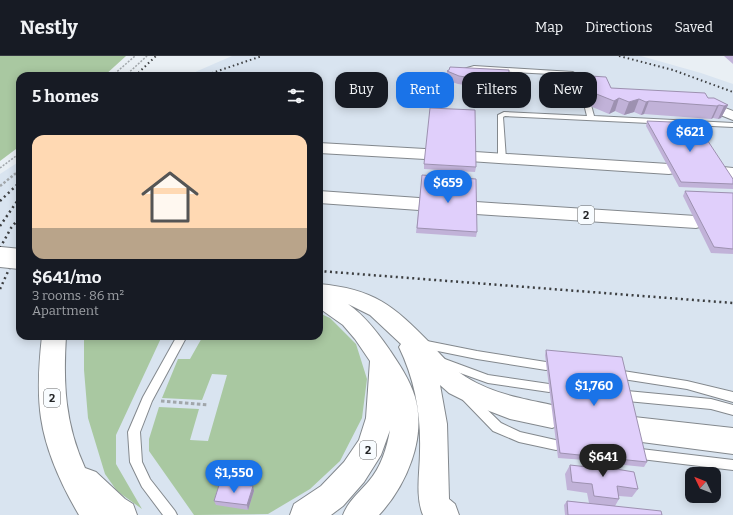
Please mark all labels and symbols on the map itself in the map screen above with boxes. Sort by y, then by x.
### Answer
pin: $621 [666,119,714,153]
pin: $659 [424,170,472,204]
road number: 2 [578,206,594,224]
pin: $1,760 [561,373,627,407]
road number: 2 [44,389,60,407]
road number: 2 [360,441,376,459]
pin: $641 [579,444,627,478]
pin: $1,550 [201,460,267,494]
north arrow [685,467,721,503]

